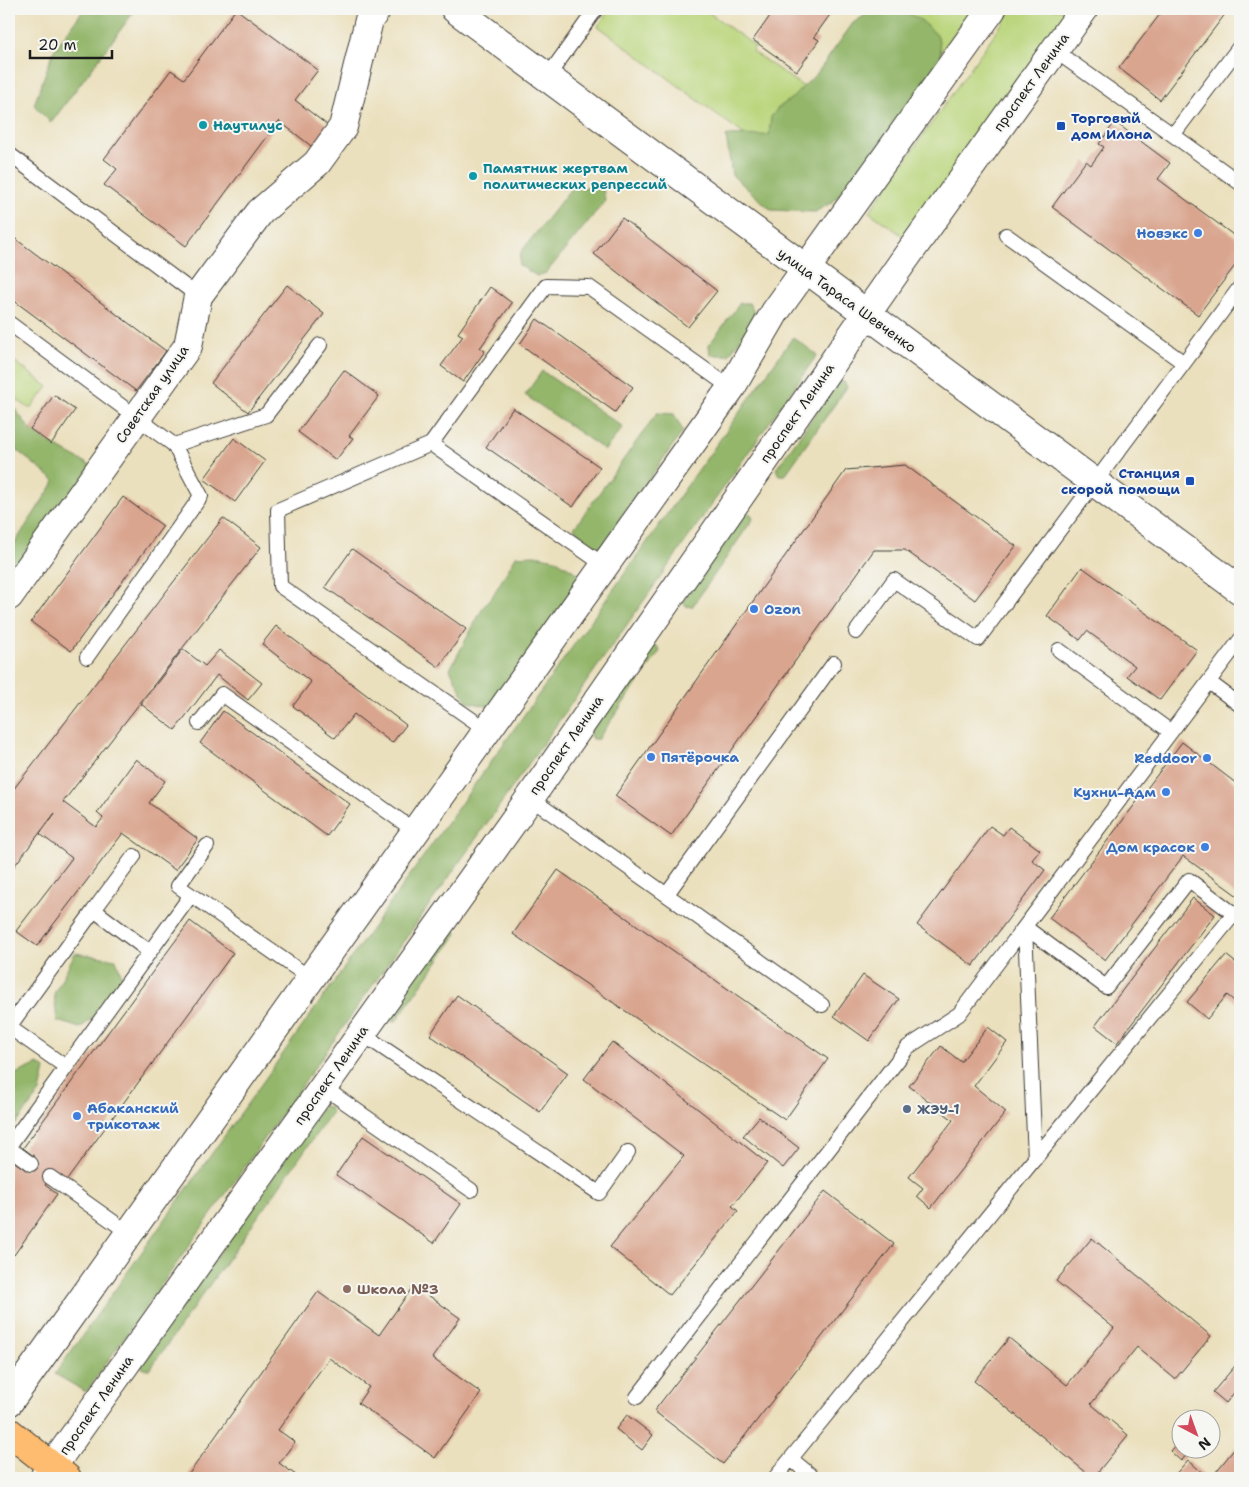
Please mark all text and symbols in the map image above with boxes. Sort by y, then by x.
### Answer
scale bar [30,28,112,60]
street label: проспект Ленина [989,29,1073,135]
text: 20 m [38,35,77,55]
place label: Торговый дом Илона [1071,109,1153,143]
place label: Наутилус [213,116,283,134]
marker: Наутилус [197,119,209,131]
marker: Торговый дом Илона [1055,120,1067,132]
place label: Памятник жертвам политических репрессий [483,159,668,193]
marker: Памятник жертвам политических репрессий [467,170,479,182]
place label: Новэкс [1137,224,1188,242]
marker: Новэкс [1192,227,1204,239]
street label: улица Тараса Шевченко [774,244,920,356]
street label: Советская улица [111,341,193,447]
street label: проспект Ленина [756,359,838,466]
place label: Станция скорой помощи [1061,464,1180,498]
marker: Станция скорой помощи [1184,475,1196,487]
place label: Ozon [764,600,801,618]
marker: Ozon [748,603,760,615]
street label: проспект Ленина [525,691,607,798]
place label: Пятёрочка [661,748,740,766]
place label: Reddoor [1134,749,1197,767]
marker: Пятёрочка [645,751,657,763]
marker: Reddoor [1201,752,1213,764]
place label: Кухни-Адм [1073,783,1156,801]
marker: Кухни-Адм [1160,786,1172,798]
place label: Дом красок [1106,838,1195,856]
marker: Дом красок [1199,841,1211,853]
street label: проспект Ленина [290,1021,372,1128]
place label: Абаканский трикотаж [87,1099,179,1133]
place label: ЖЭУ-1 [917,1100,960,1118]
marker: ЖЭУ-1 [901,1103,913,1115]
marker: Абаканский трикотаж [71,1110,83,1122]
place label: Школа №3 [357,1280,439,1298]
marker: Школа №3 [341,1283,353,1295]
street label: проспект Ленина [55,1351,137,1458]
north arrow [1172,1410,1222,1460]
text: N [1194,1433,1215,1454]

